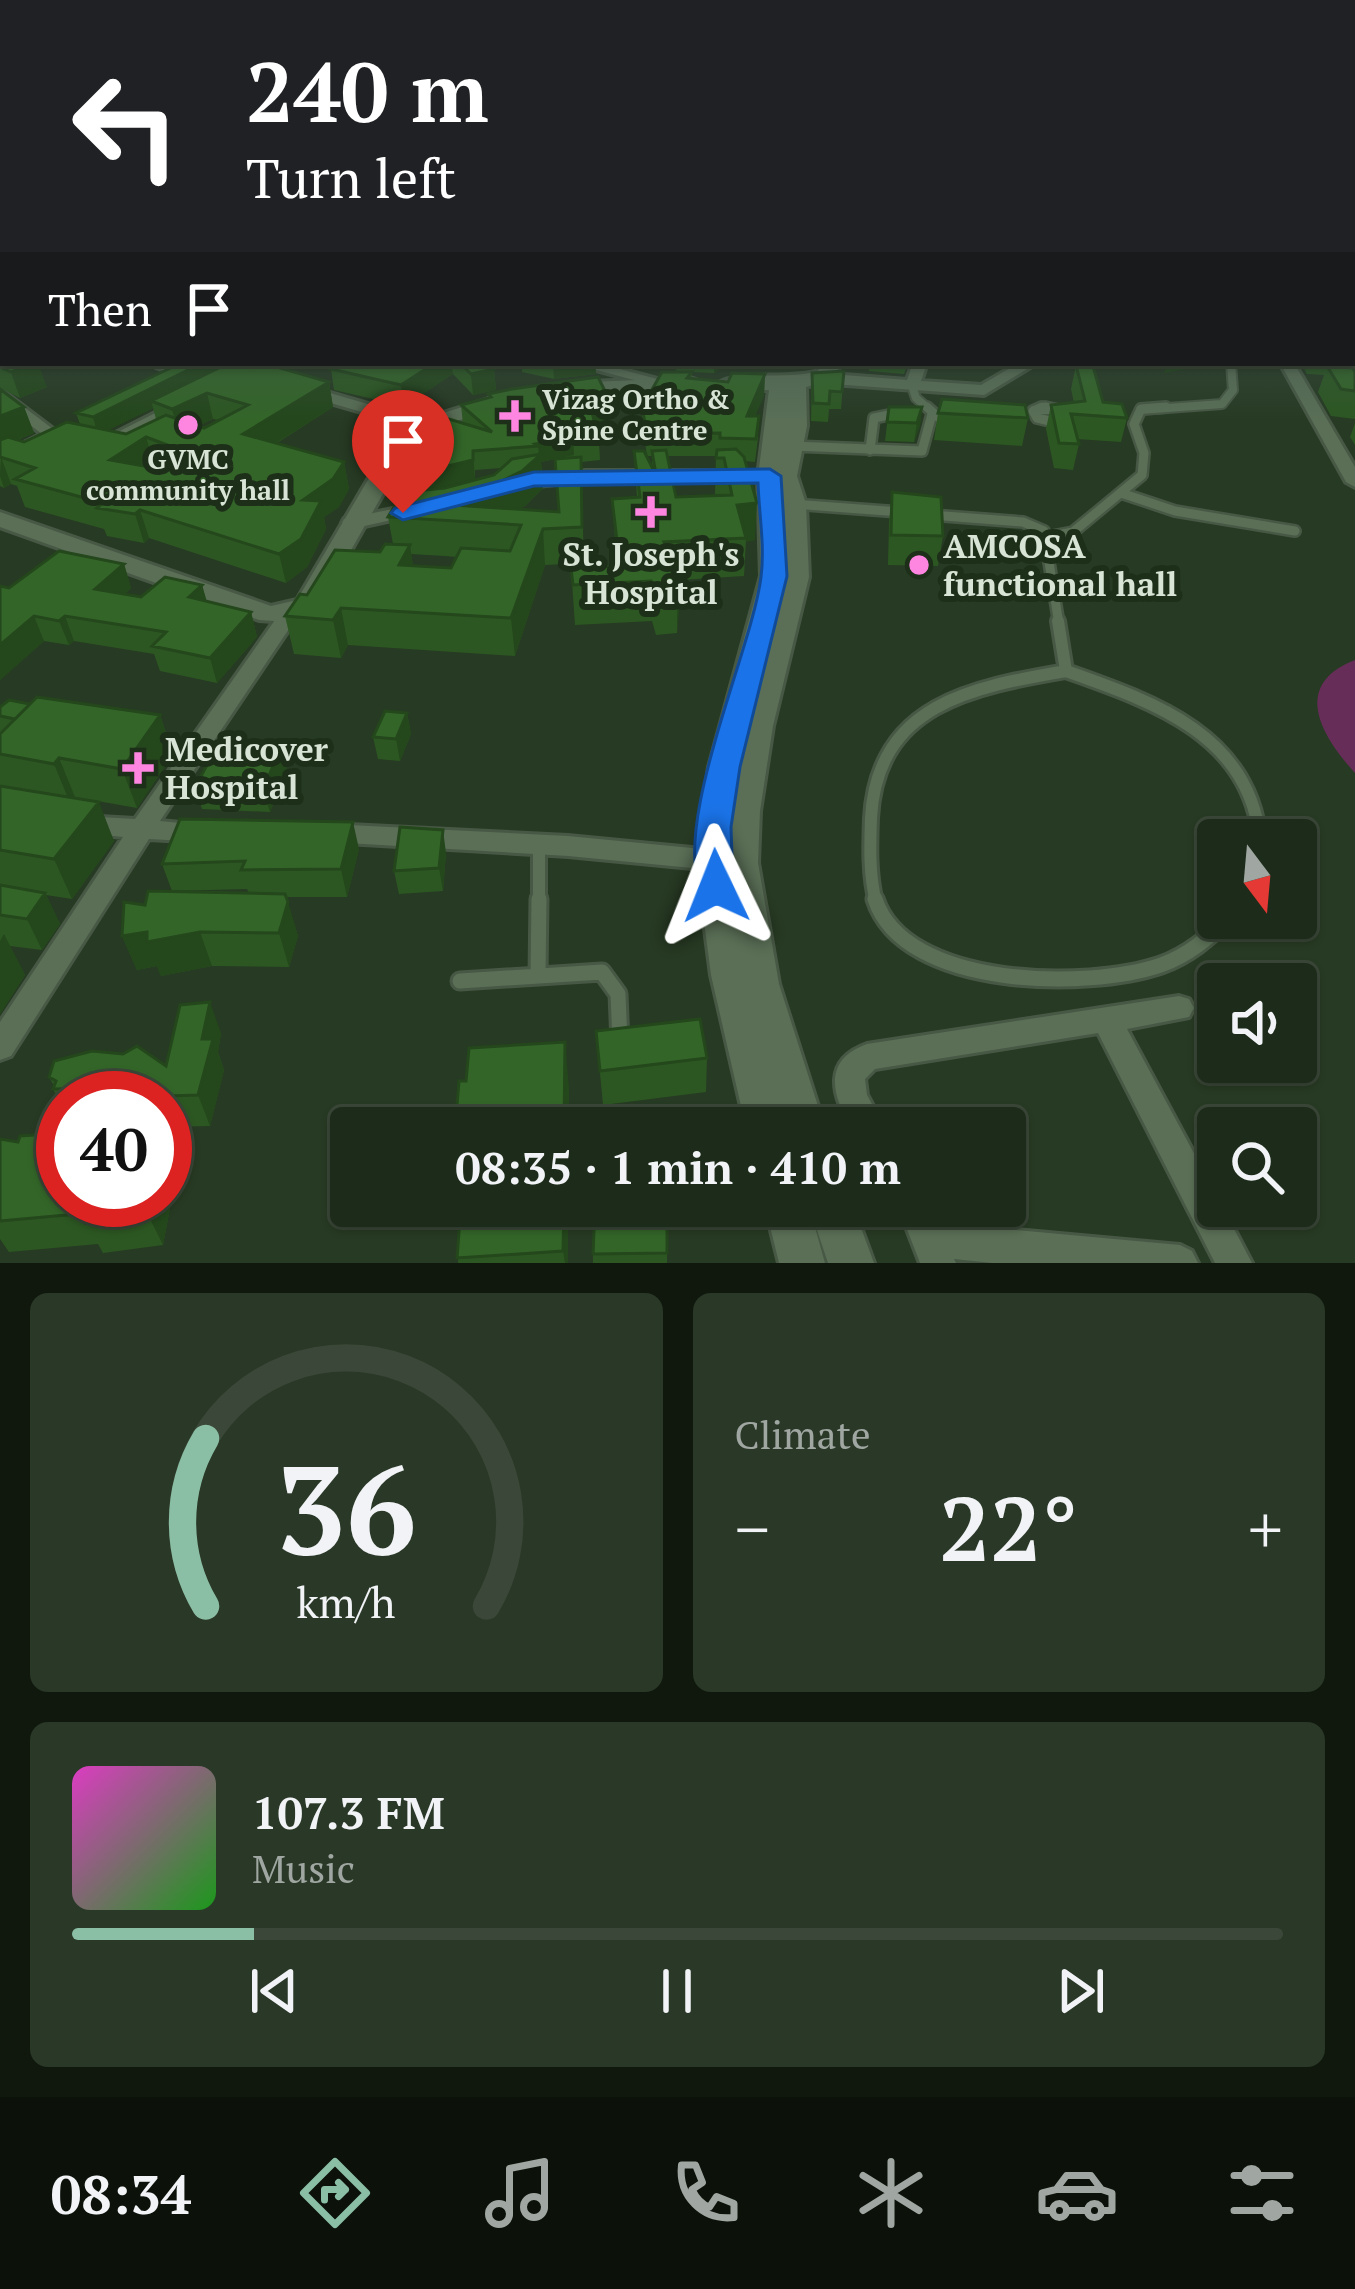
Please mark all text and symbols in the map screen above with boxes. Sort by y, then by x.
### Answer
text: 240 m [246,35,489,146]
icon: left [48,48,204,204]
text: Turn left [246,142,456,213]
icon: arrive [176,276,242,342]
text: Then [48,279,152,339]
place label: Vizag Ortho & Spine Centre [542,381,730,448]
pin [352,390,454,513]
marker: Vizag Ortho & Spine Centre [499,400,531,432]
icon: arrive [370,408,436,474]
marker: GVMC community hall [175,412,201,438]
place label: GVMC community hall [86,441,290,508]
marker: St. Joseph's Hospital [635,496,667,528]
place label: AMCOSA functional hall [943,524,1177,605]
place label: St. Joseph's Hospital [563,532,739,613]
marker: AMCOSA functional hall [906,552,932,578]
place label: Medicover Hospital [165,727,329,808]
marker: Medicover Hospital [122,752,154,784]
north arrow [1197,819,1317,939]
map controls [1197,819,1317,1227]
position arrow [653,823,779,949]
button: sound [1197,963,1317,1083]
speed limit sign: 40 [36,1071,192,1227]
button: search [1197,1107,1317,1227]
text: 08:35 · 1 min · 410 m [455,1137,901,1197]
text: Climate [735,1408,871,1460]
text: 36 [276,1425,417,1591]
text: 22° [939,1467,1078,1587]
text: − [735,1484,770,1572]
text: + [1248,1484,1283,1572]
text: km/h [297,1572,396,1629]
text: 107.3 FM [252,1782,445,1842]
text: Music [252,1842,355,1894]
icon: previous [241,1958,307,2024]
icon: pause [644,1958,710,2024]
icon: next [1048,1958,1114,2024]
icon: directions [293,2151,377,2235]
icon: music [478,2151,562,2235]
icon: phone [664,2151,748,2235]
icon: climate [849,2151,933,2235]
icon: car [1035,2151,1119,2235]
icon: filters [1220,2151,1304,2235]
text: 08:34 [51,2158,191,2229]

